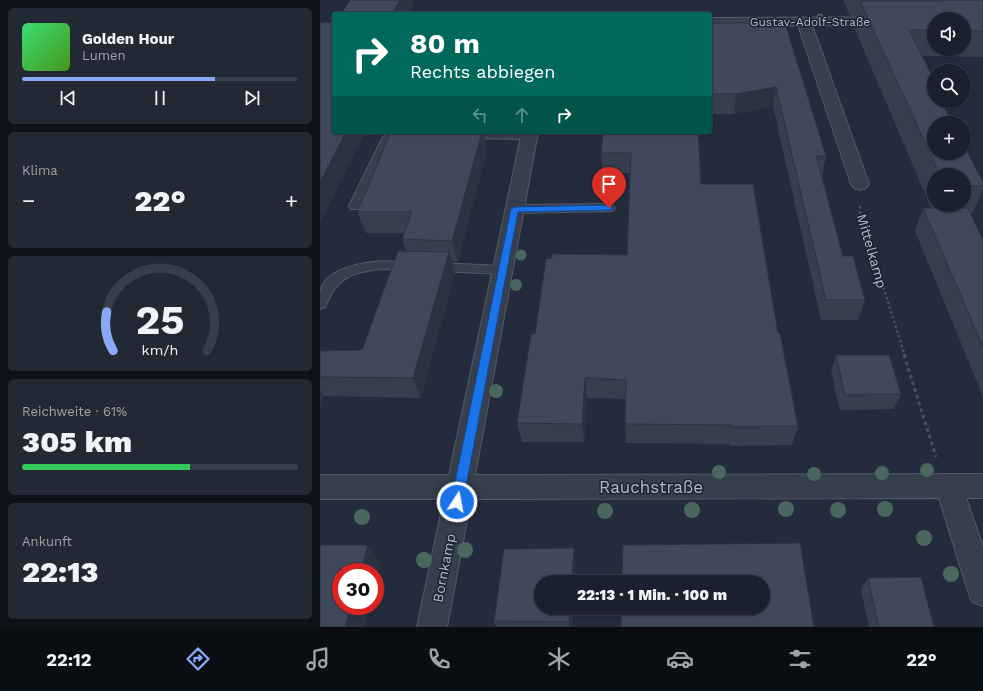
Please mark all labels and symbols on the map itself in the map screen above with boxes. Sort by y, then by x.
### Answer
street label: Gustav-Adolf-Straße [750,15,870,29]
pin [592,167,626,208]
street label: Mittelkamp [854,212,890,290]
street label: Rauchstraße [599,477,703,497]
position arrow [436,481,478,523]
street label: Bornkamp [429,532,459,604]
speed limit sign: 30 [332,563,384,615]

